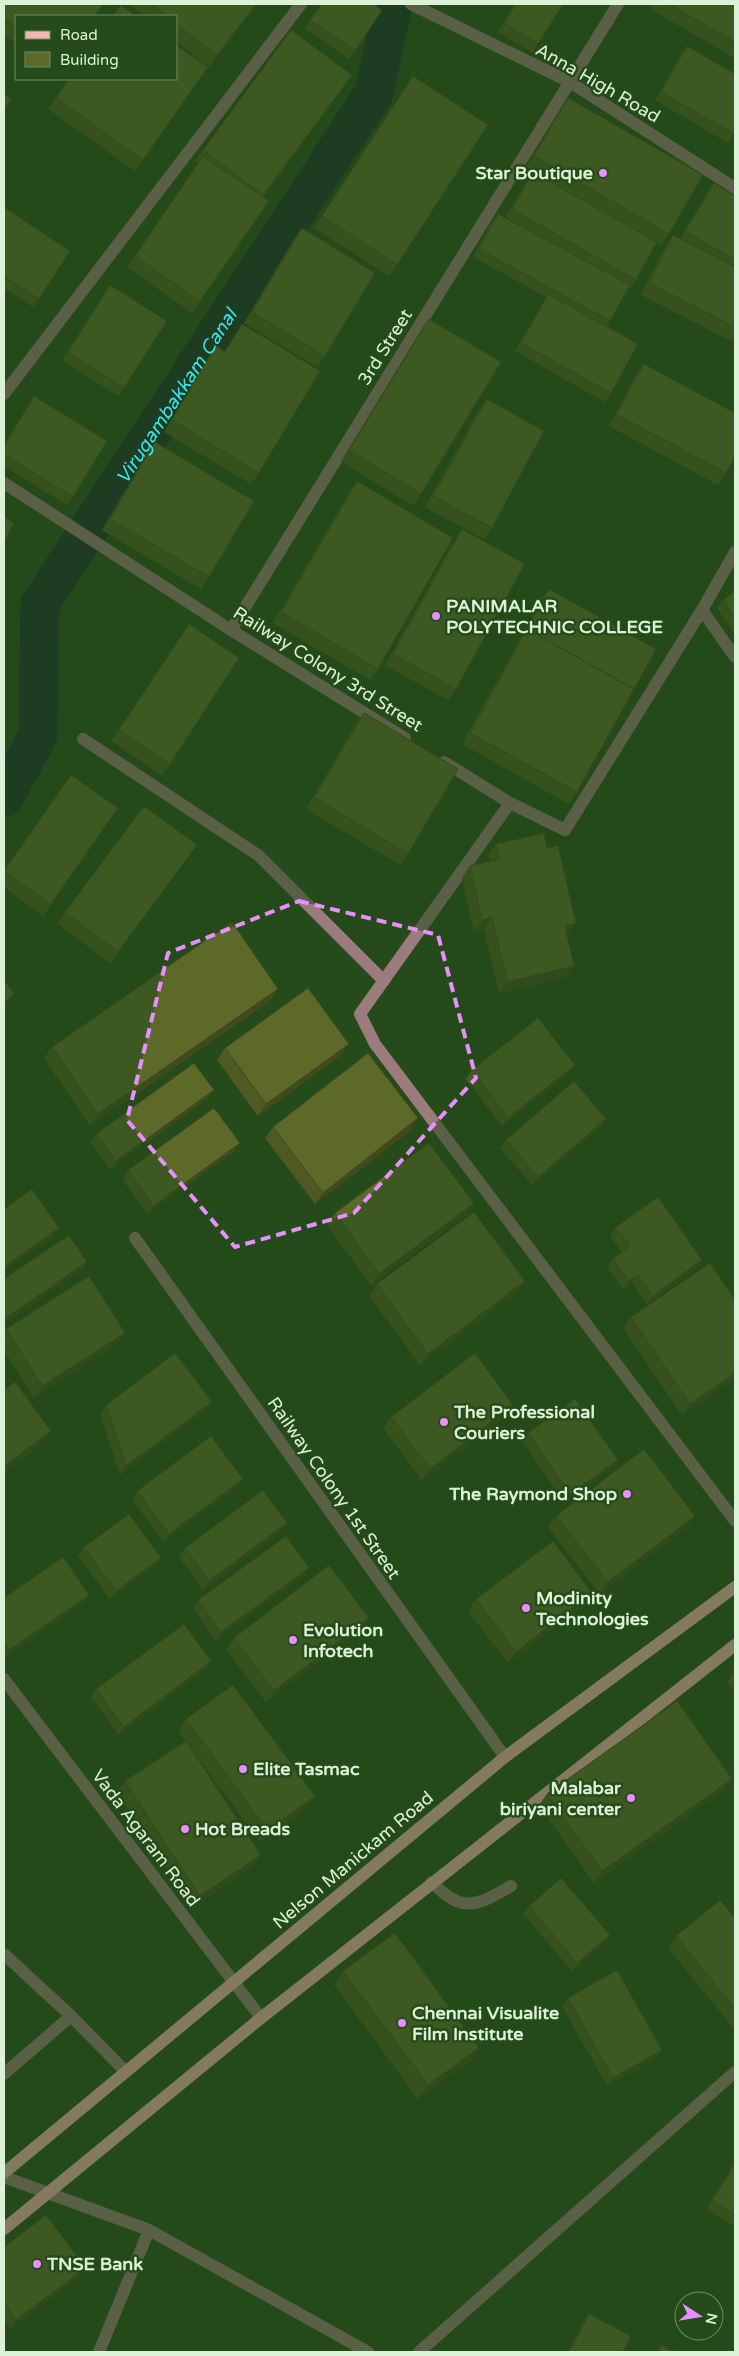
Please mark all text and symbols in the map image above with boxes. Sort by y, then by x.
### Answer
legend [15,15,178,80]
text: Road [60,26,98,44]
street label: Anna High Road [532,38,664,128]
text: Building [60,51,119,69]
place label: Star Boutique [476,162,593,184]
marker: Star Boutique [597,167,609,179]
water label: Virugambakkam Canal [112,303,243,488]
street label: 3rd Street [353,305,417,389]
place label: PANIMALAR POLYTECHNIC COLLEGE [446,595,663,638]
street label: Railway Colony 3rd Street [229,602,427,737]
marker: PANIMALAR POLYTECHNIC COLLEGE [430,610,442,622]
street label: Railway Colony 1st Street [263,1393,405,1583]
place label: The Professional Couriers [453,1401,595,1444]
marker: The Professional Couriers [438,1416,450,1428]
place label: The Raymond Shop [448,1483,617,1505]
marker: The Raymond Shop [621,1488,633,1500]
place label: Modinity Technologies [535,1587,649,1630]
marker: Modinity Technologies [520,1602,532,1614]
place label: Evolution Infotech [303,1619,383,1662]
marker: Evolution Infotech [287,1634,299,1646]
place label: Elite Tasmac [253,1758,360,1780]
marker: Elite Tasmac [237,1763,249,1775]
street label: Vada Agaram Road [87,1765,205,1911]
place label: Malabar biriyani center [500,1777,622,1820]
street label: Nelson Manickam Road [268,1786,438,1934]
marker: Malabar biriyani center [625,1792,637,1804]
place label: Hot Breads [195,1818,290,1840]
marker: Hot Breads [179,1823,191,1835]
place label: Chennai Visualite Film Institute [412,2002,559,2045]
marker: Chennai Visualite Film Institute [396,2017,408,2029]
place label: TNSE Bank [46,2253,143,2275]
marker: TNSE Bank [31,2258,43,2270]
north arrow [674,2291,724,2341]
text: N [702,2311,721,2326]

